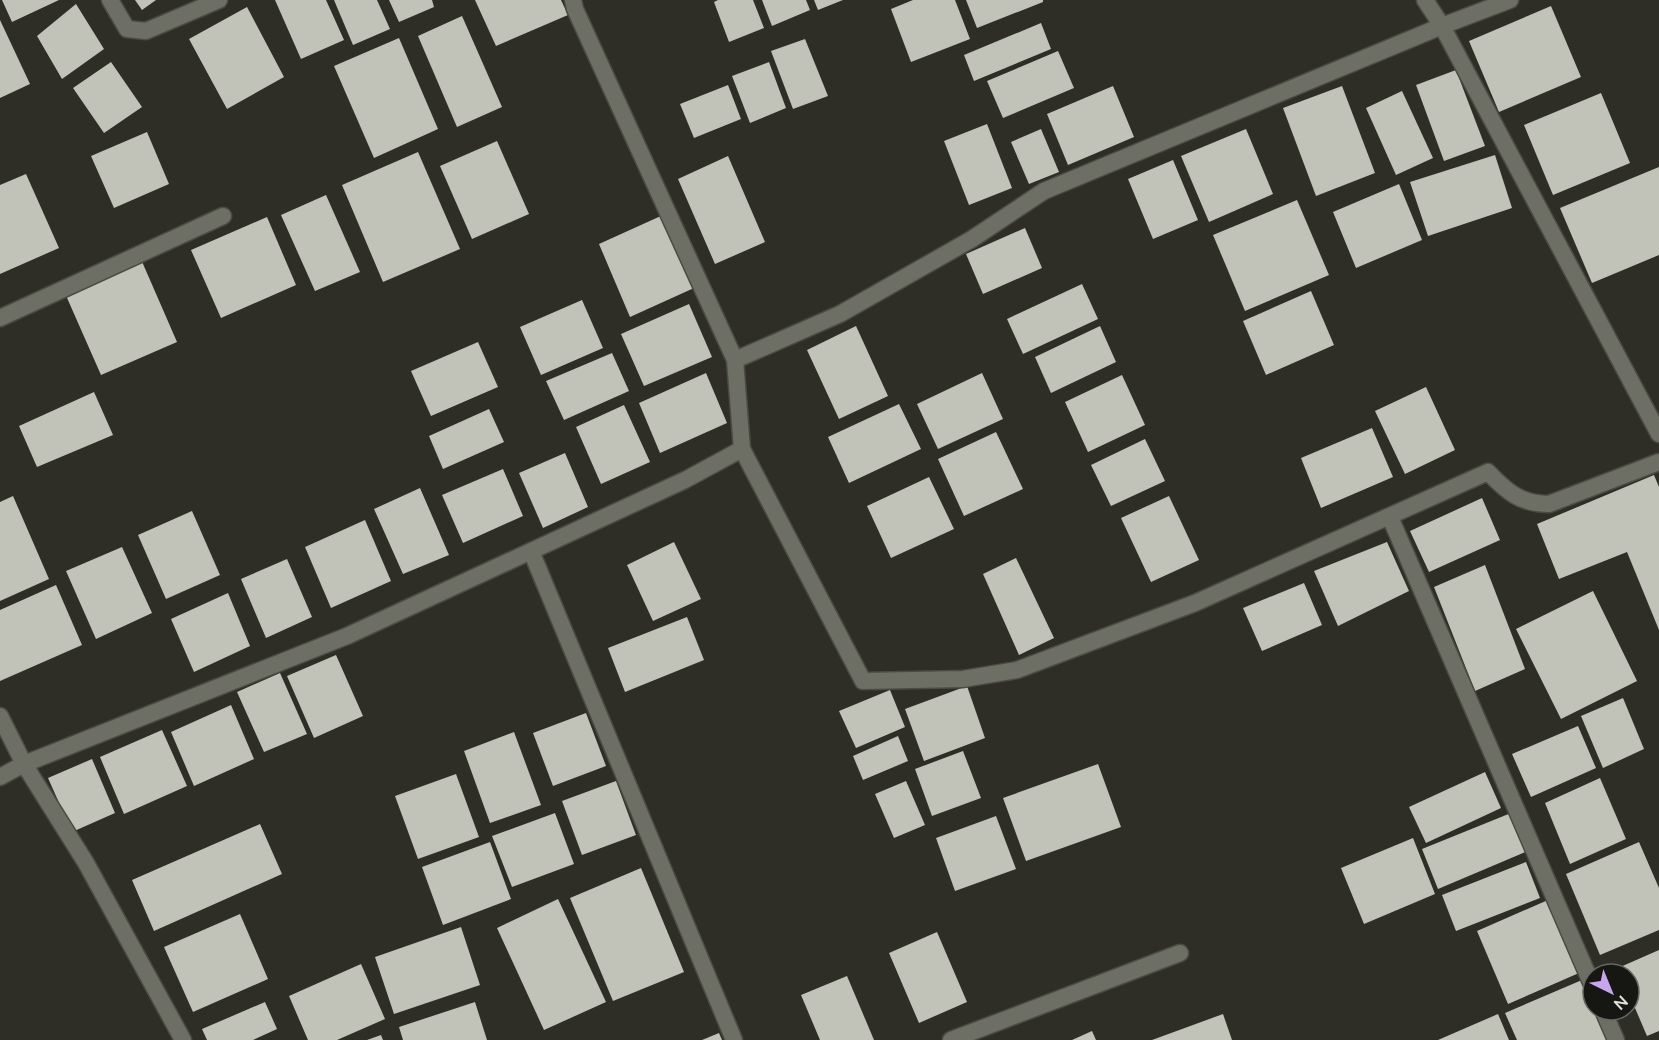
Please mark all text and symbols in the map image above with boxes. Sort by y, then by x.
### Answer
north arrow [1581,962,1641,1022]
text: N [1610,992,1632,1014]

